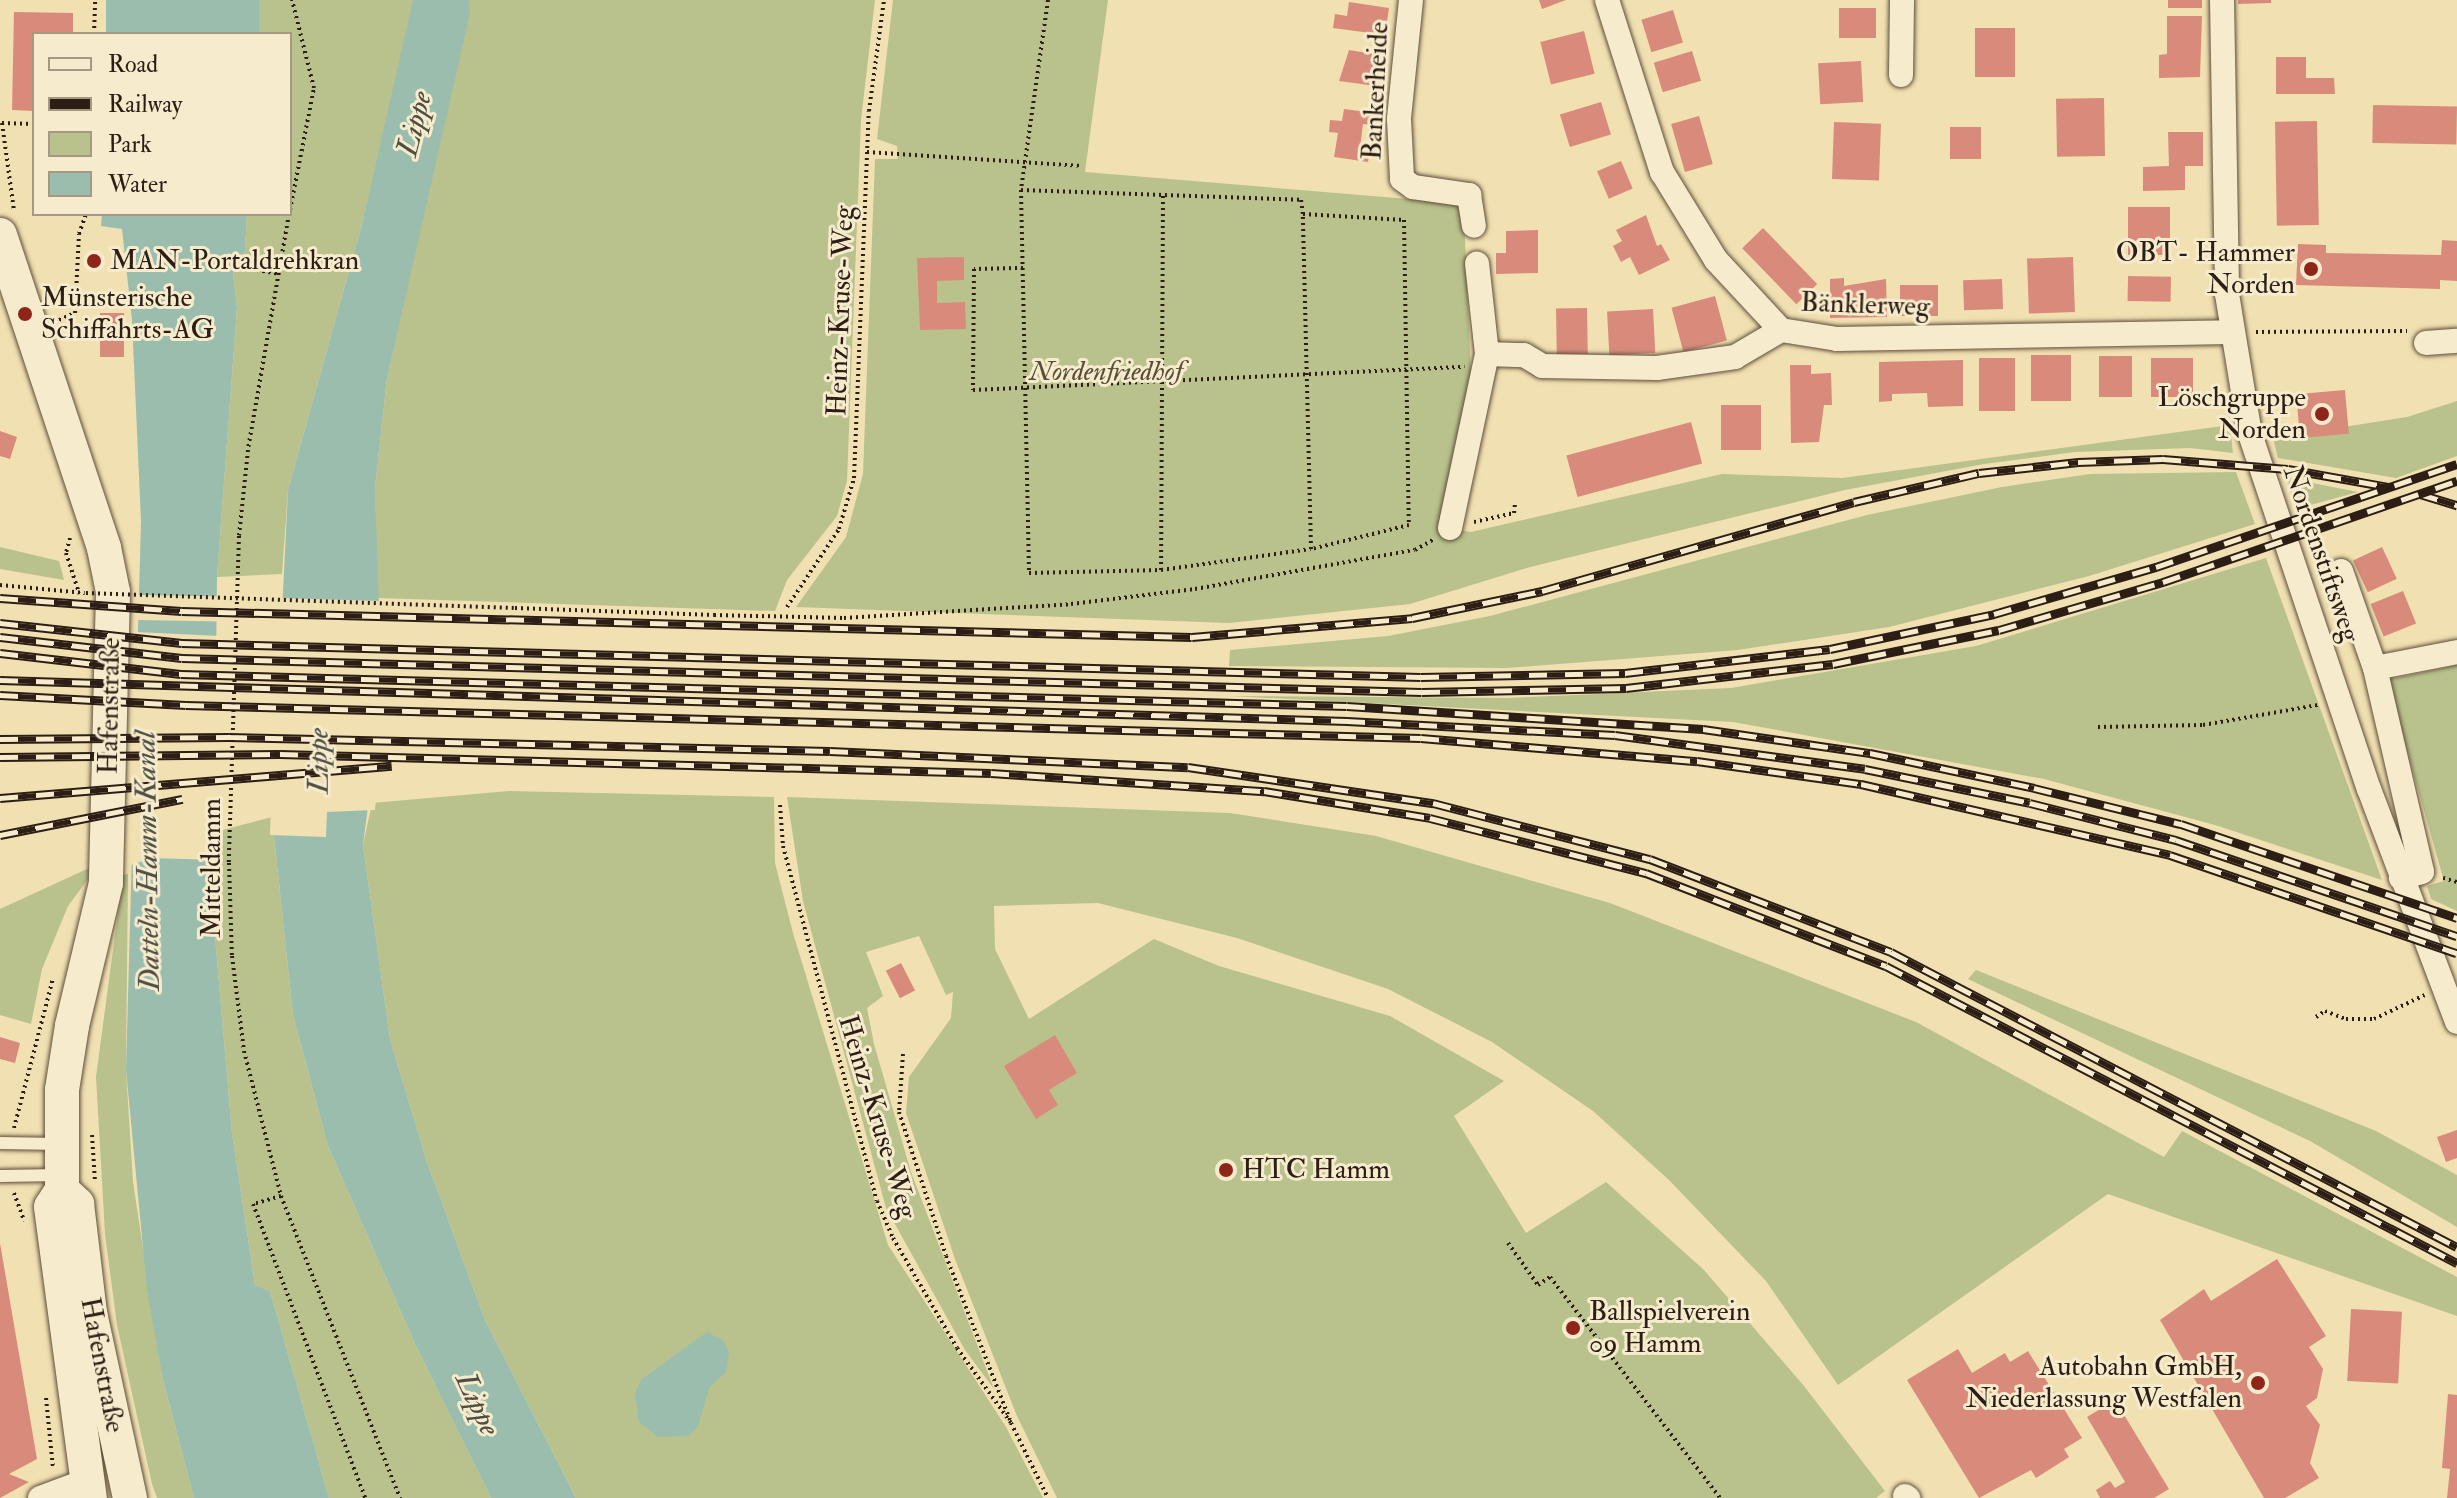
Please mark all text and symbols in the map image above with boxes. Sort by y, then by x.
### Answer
street label: Bankerheide [1356,21,1396,161]
legend [32,32,292,216]
text: Road [108,49,158,80]
water label: Lippe [390,88,440,160]
text: Railway [108,89,182,120]
text: Park [108,129,152,160]
text: Water [108,169,167,200]
street label: Heinz-Kruse-Weg [821,205,861,417]
place label: OBT- Hammer Norden [2116,236,2295,302]
place label: MAN-Portaldrehkran [110,244,359,278]
marker: MAN-Portaldrehkran [85,252,103,270]
marker: OBT- Hammer Norden [2302,260,2320,278]
place label: Münsterische Schiffahrts-AG [41,281,214,347]
street label: Bänklerweg [1800,286,1930,324]
marker: Münsterische Schiffahrts-AG [16,305,34,323]
park label: Nordenfriedhof [1029,355,1183,389]
place label: Löschgruppe Norden [2158,381,2306,447]
marker: Löschgruppe Norden [2313,405,2331,423]
street label: Nordenstiftsweg [2275,461,2367,647]
street label: Hafenstraße [92,637,128,775]
water label: Lippe [301,728,337,794]
water label: Datteln-Hamm-Kanal [128,731,168,991]
street label: Mitteldamm [195,798,229,938]
street label: Heinz-Kruse-Weg [830,1011,924,1223]
place label: HTC Hamm [1242,1153,1390,1187]
marker: HTC Hamm [1217,1161,1235,1179]
street label: Hafenstraße [72,1295,132,1435]
place label: Ballspielverein 09 Hamm [1589,1295,1750,1361]
marker: Ballspielverein 09 Hamm [1564,1319,1582,1337]
place label: Autobahn GmbH, Niederlassung Westfalen [1966,1350,2242,1416]
water label: Lippe [447,1367,507,1441]
marker: Autobahn GmbH, Niederlassung Westfalen [2249,1374,2267,1392]

